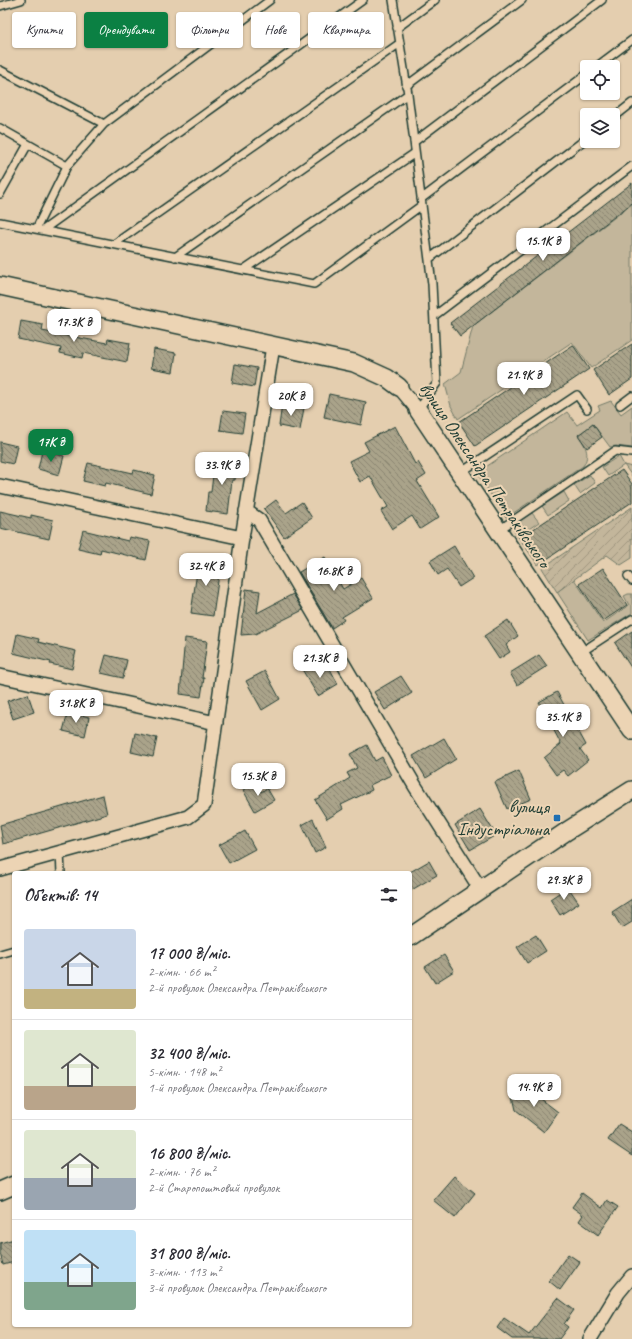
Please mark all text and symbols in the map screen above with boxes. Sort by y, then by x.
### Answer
chip: Купити [12,12,76,48]
chip: Орендувати [84,12,168,48]
chip: Фільтри [176,12,243,48]
chip: Нове [251,12,300,48]
chip: Квартира [308,12,384,48]
map controls [580,60,620,148]
button: locate [580,60,620,100]
button: layers [580,108,620,148]
pin: 15.1K ₴ [506,228,580,262]
text: 15.1K ₴ [525,233,561,249]
pin: 17.3K ₴ [37,309,111,343]
text: 17.3K ₴ [56,314,92,330]
pin: 21.9K ₴ [487,362,561,396]
text: 21.9K ₴ [506,367,542,383]
street label: вулиця Олександра Петраківського [414,378,557,574]
pin: 20K ₴ [263,383,319,417]
text: 20K ₴ [277,388,305,404]
pin: 17K ₴ [23,429,79,463]
text: 17K ₴ [37,434,65,450]
pin: 33.9K ₴ [185,452,259,486]
text: 33.9K ₴ [204,457,240,473]
pin: 32.4K ₴ [169,553,243,587]
text: 32.4K ₴ [188,558,224,574]
pin: 16.8K ₴ [297,558,371,592]
text: 16.8K ₴ [316,563,352,579]
pin: 21.3K ₴ [283,645,357,679]
text: 21.3K ₴ [302,650,338,666]
pin: 31.8K ₴ [39,690,113,724]
text: 31.8K ₴ [58,695,94,711]
pin: 35.1K ₴ [526,704,600,738]
text: 35.1K ₴ [545,709,581,725]
pin: 15.3K ₴ [221,763,295,797]
text: 15.3K ₴ [240,768,276,784]
place label: вулиця Індустріальна [457,795,550,841]
marker: вулиця Індустріальна [552,813,562,823]
pin: 29.3K ₴ [527,867,601,901]
text: 29.3K ₴ [546,872,582,888]
icon: filters [378,884,400,906]
text: Об’єктів: 14 [24,885,97,906]
text: 17 000 ₴/міс. [148,943,230,964]
icon: home [56,945,104,993]
text: 2-кімн. · 66 m² [148,964,215,980]
text: 2-й провулок Олександра Петраківського [148,980,326,996]
text: 32 400 ₴/міс. [148,1043,230,1064]
icon: home [56,1046,104,1094]
text: 5-кімн. · 148 m² [148,1064,221,1080]
pin: 14.9K ₴ [497,1074,571,1108]
text: 14.9K ₴ [516,1079,552,1095]
text: 1-й провулок Олександра Петраківського [148,1080,326,1096]
text: 16 800 ₴/міс. [148,1143,230,1164]
icon: home [56,1146,104,1194]
text: 2-кімн. · 76 m² [148,1164,215,1180]
text: 2-й Старопоштовий провулок [148,1180,279,1196]
text: 31 800 ₴/міс. [148,1243,230,1264]
icon: home [56,1246,104,1294]
text: 3-кімн. · 113 m² [148,1264,221,1280]
text: 3-й провулок Олександра Петраківського [148,1280,326,1296]

